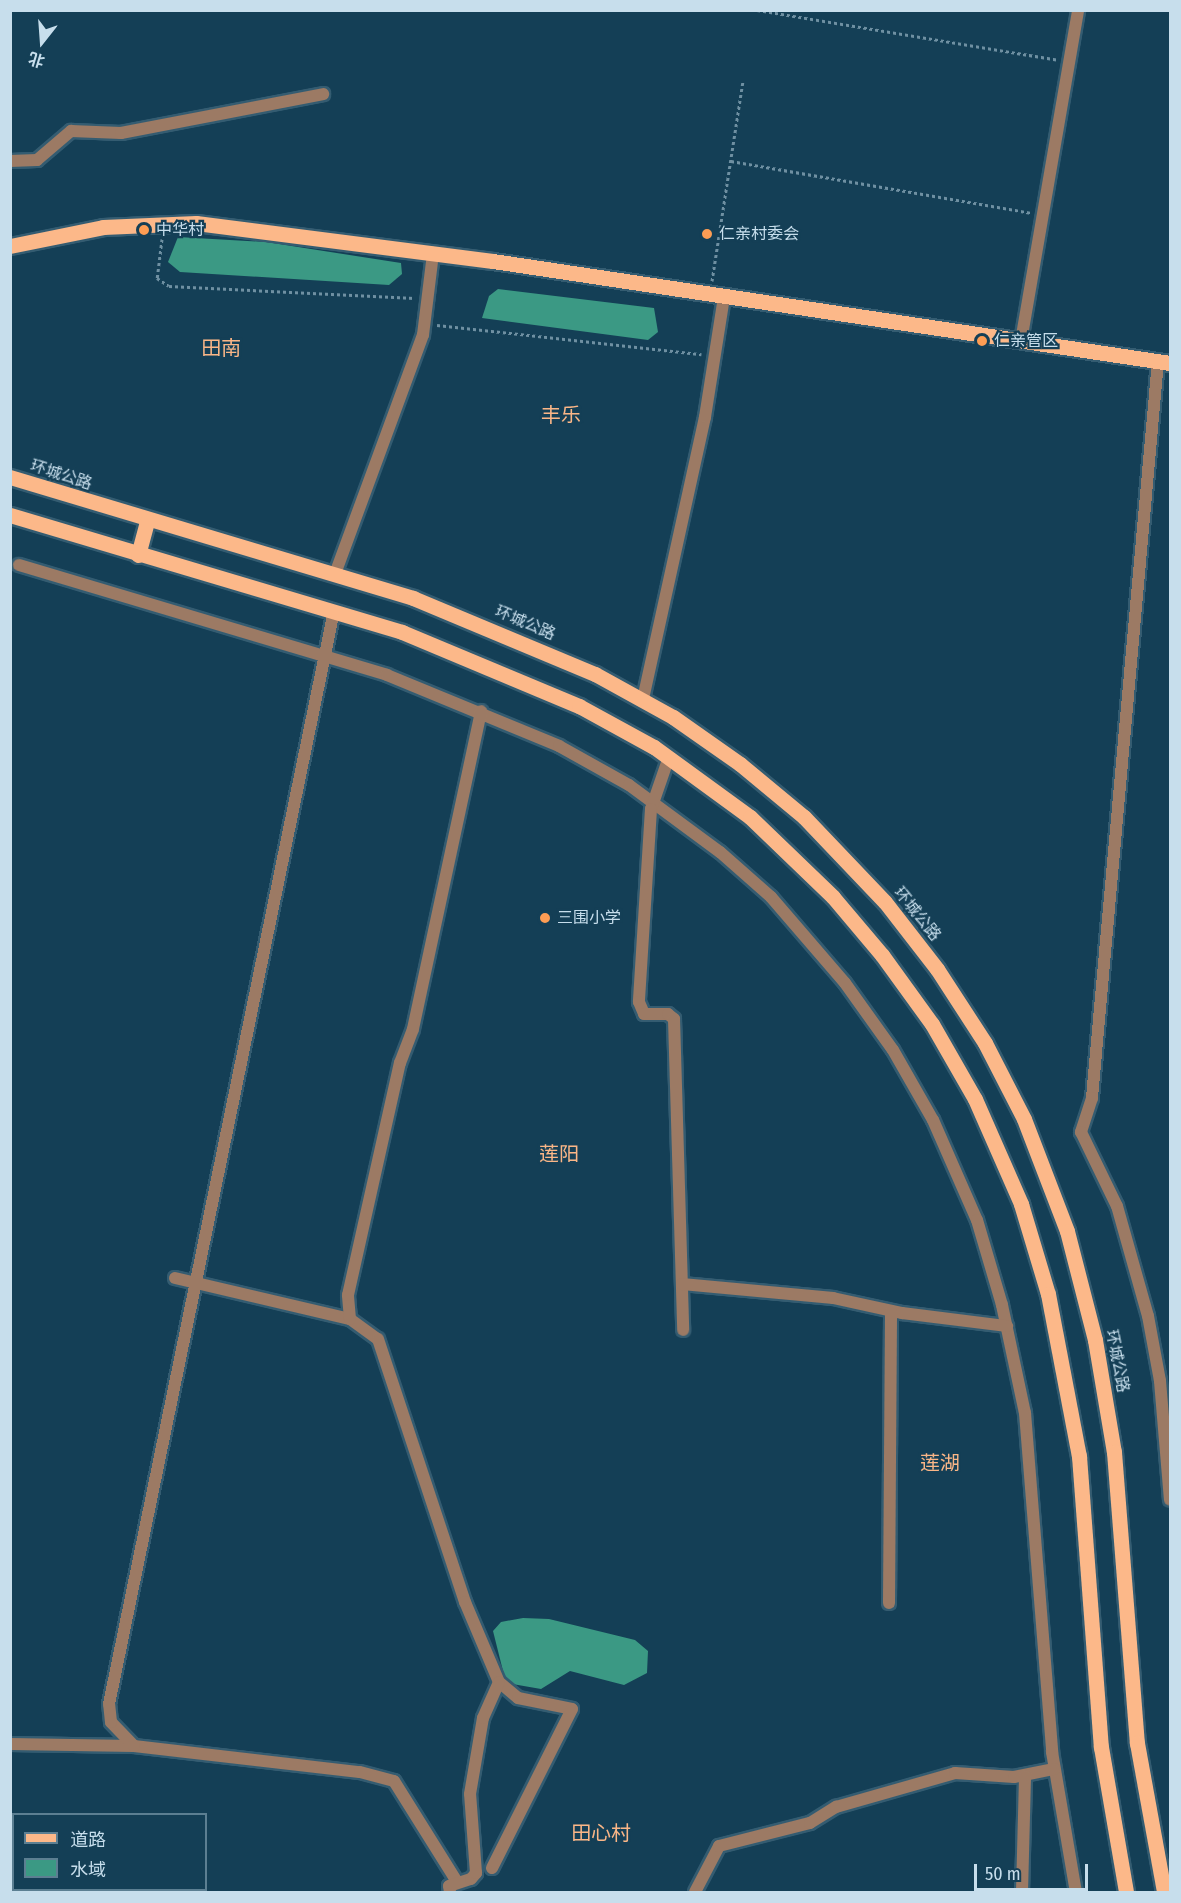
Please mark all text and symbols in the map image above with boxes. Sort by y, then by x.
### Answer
north arrow [12,12,72,72]
text: 北 [26,48,47,71]
place label: 中华村 [156,220,204,240]
marker: 中华村 [137,223,151,237]
place label: 仁亲村委会 [719,224,799,244]
marker: 仁亲村委会 [700,227,714,241]
place label: 仁亲管区 [994,331,1058,351]
marker: 仁亲管区 [975,334,989,348]
district label: 田南 [201,336,241,360]
district label: 丰乐 [541,403,581,427]
street label: 环城公路 [28,456,94,494]
street label: 环城公路 [492,602,558,644]
street label: 环城公路 [889,883,945,945]
place label: 三围小学 [557,908,621,928]
marker: 三围小学 [538,911,552,925]
district label: 莲阳 [539,1142,579,1166]
street label: 环城公路 [1101,1328,1133,1394]
district label: 莲湖 [920,1451,960,1475]
legend [12,1813,207,1891]
district label: 田心村 [571,1821,631,1845]
text: 道路 [70,1829,106,1851]
scale bar [977,1852,1091,1890]
text: 水域 [70,1859,106,1881]
text: 50 m [985,1863,1021,1885]

